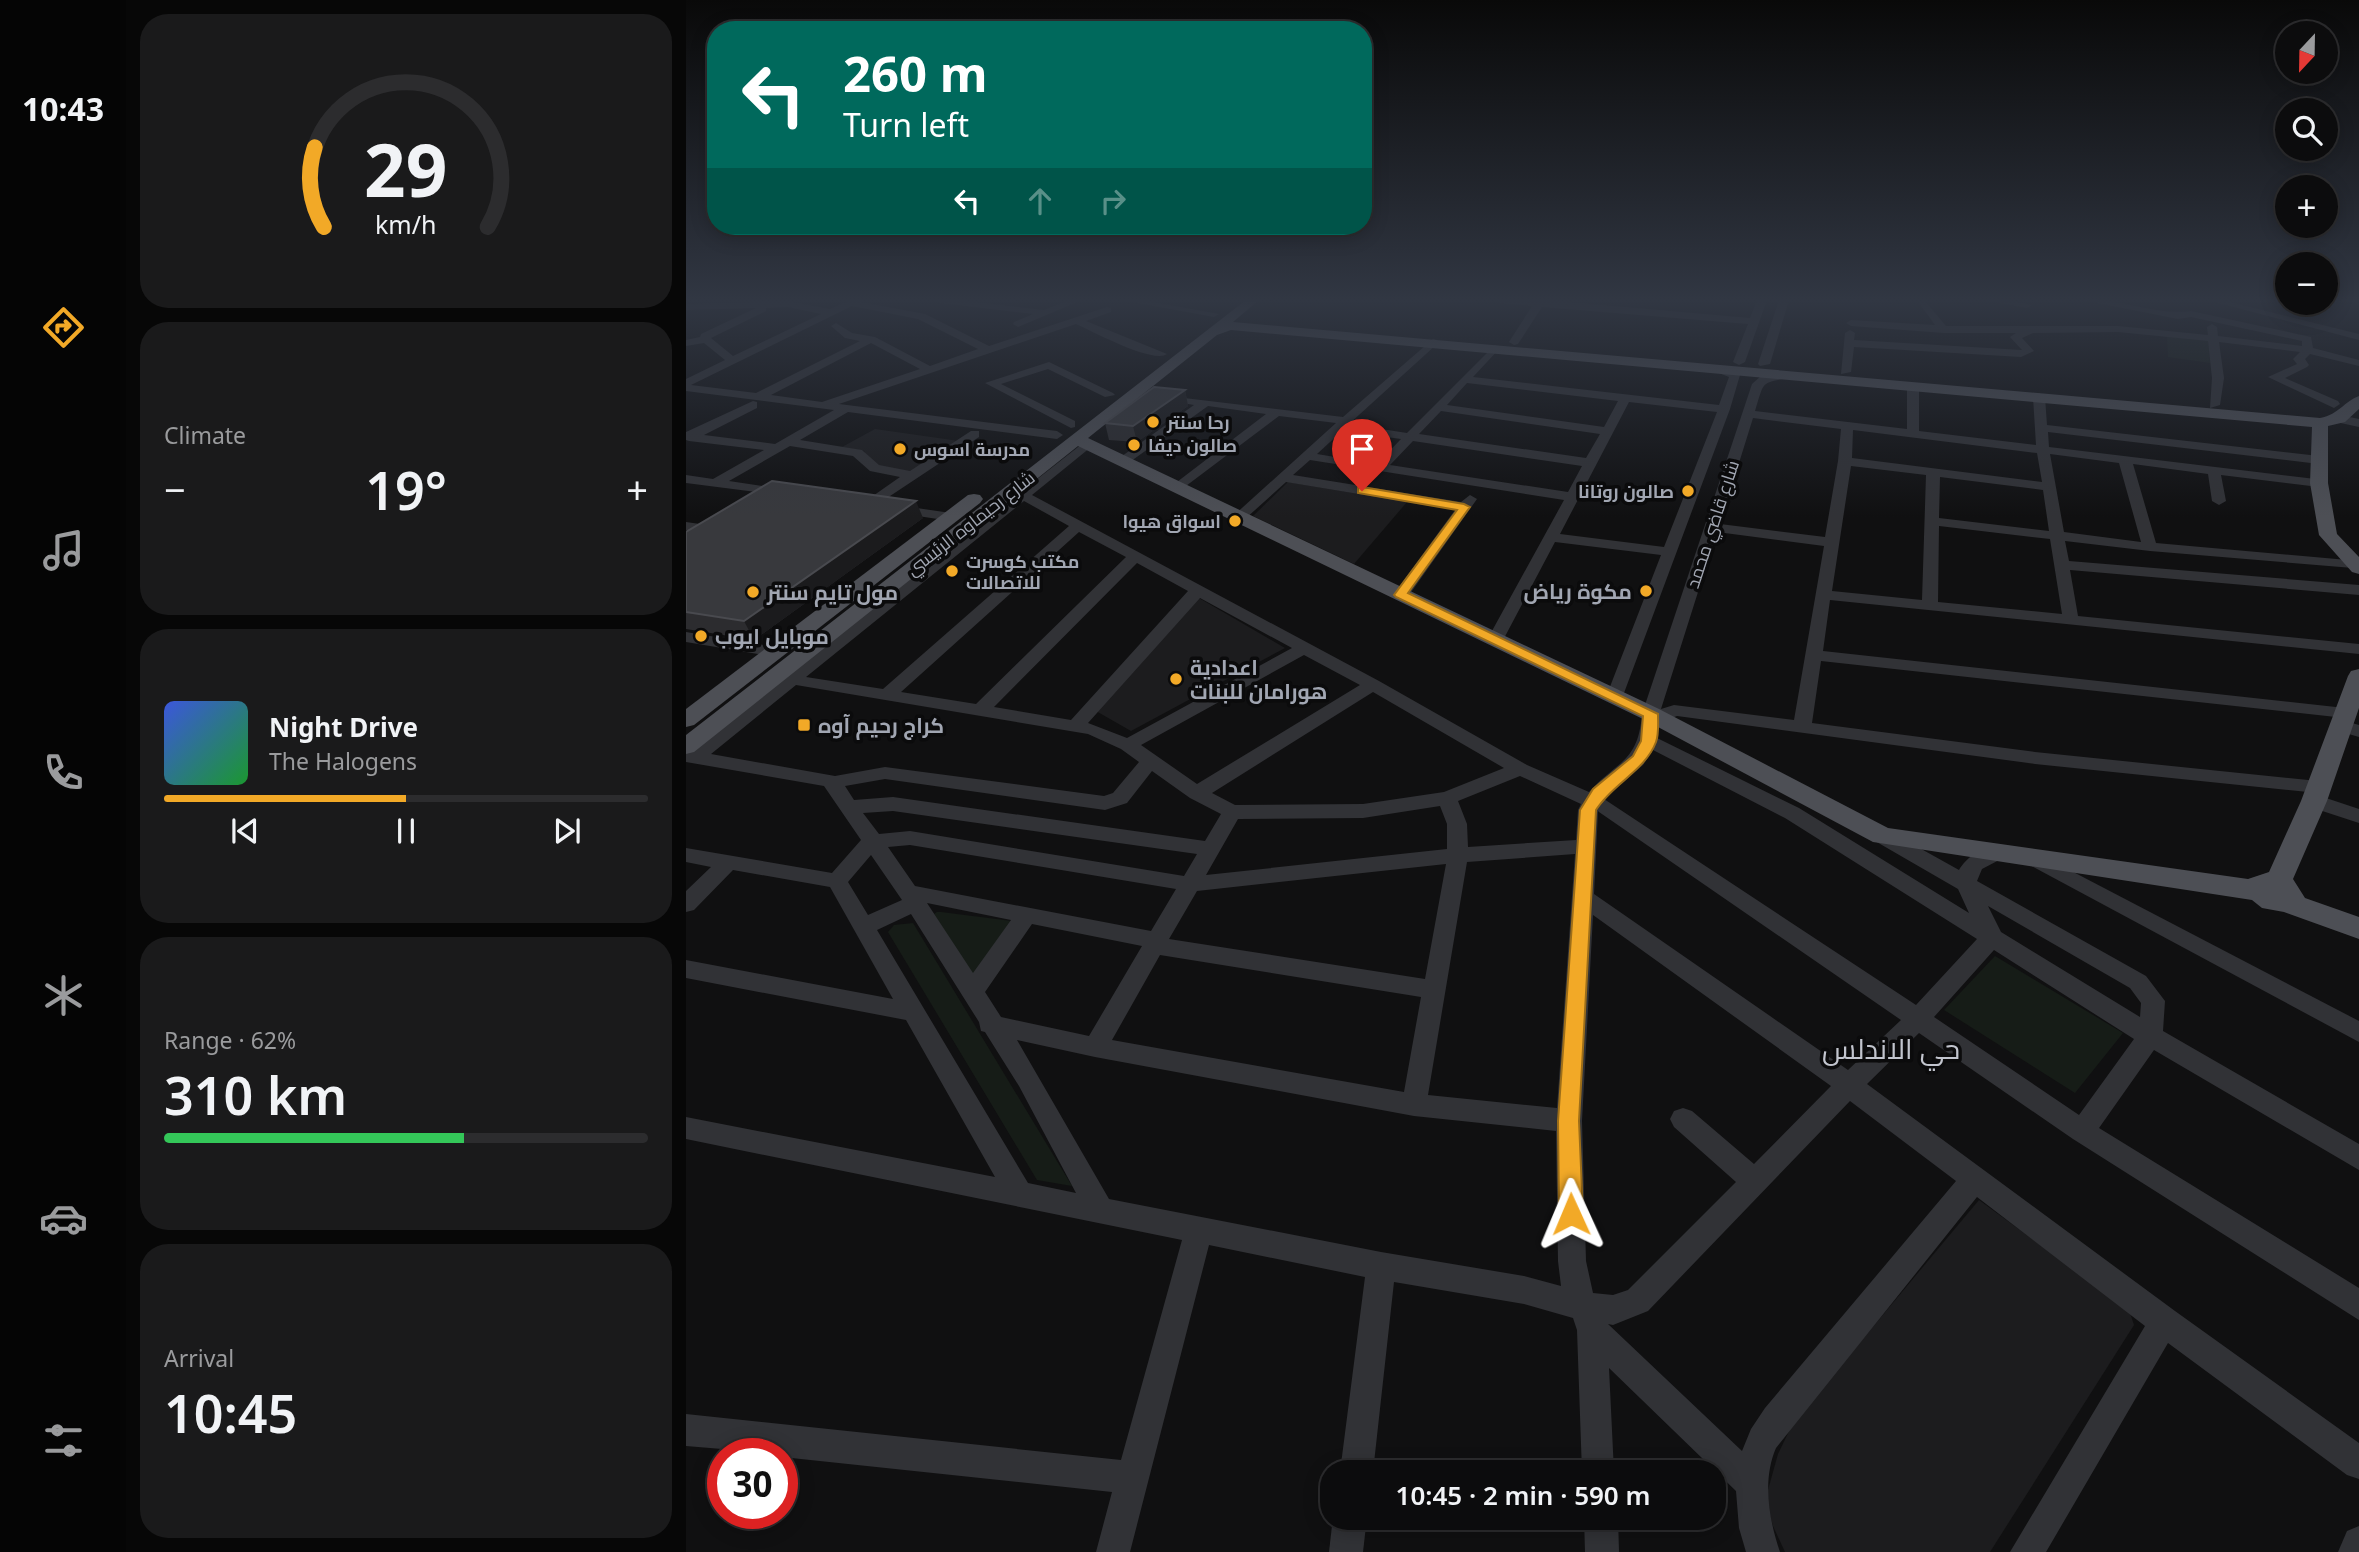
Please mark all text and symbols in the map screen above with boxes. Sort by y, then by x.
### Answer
north arrow [2275,21,2338,84]
map controls [2275,21,2338,315]
text: 260 m [843,40,988,106]
icon: left [728,49,819,140]
text: 10:43 [22,87,104,130]
button: search [2275,98,2338,161]
text: Turn left [843,103,969,146]
text: 29 [364,119,448,218]
button: + [2275,175,2338,238]
icon: left [948,182,986,220]
icon: ahead [1021,182,1059,220]
icon: right [1094,182,1132,220]
text: km/h [375,207,437,241]
button: − [2275,252,2338,315]
icon: directions [39,303,88,352]
place label: رحا سنتر [1166,410,1230,434]
marker: رحا سنتر [1145,414,1161,430]
text: Climate [164,419,246,451]
pin [1332,419,1392,491]
icon: arrive [1343,430,1381,468]
place label: صالون ديفا [1148,433,1237,457]
place label: مدرسة اسوس [914,437,1030,461]
marker: صالون ديفا [1126,437,1142,453]
marker: مدرسة اسوس [892,441,908,457]
text: 19° [365,454,447,525]
street label: شارع قاضي محمد [1680,457,1746,592]
text: − [164,463,186,515]
text: + [626,463,648,515]
street label: شارع رحيماوه الرئيسي [901,465,1040,582]
place label: صالون روتانا [1578,479,1674,503]
marker: صالون روتانا [1680,483,1696,499]
place label: اسواق هيوا [1122,509,1221,533]
marker: اسواق هيوا [1227,513,1243,529]
icon: music [39,526,88,575]
place label: مكتب كوسرت للاتصالات [966,549,1079,594]
marker: مكتب كوسرت للاتصالات [944,563,960,579]
place label: مكوة رياض [1523,577,1632,605]
place label: مول تايم سنتر [766,578,898,607]
marker: مكوة رياض [1638,583,1654,599]
marker: مول تايم سنتر [745,584,761,600]
place label: موبايل ايوب [715,622,829,650]
marker: موبايل ايوب [693,628,709,644]
place label: اعدادية هورامان للبنات [1190,653,1328,705]
marker: اعدادية هورامان للبنات [1168,671,1184,687]
text: Night Drive [269,709,418,745]
place label: كراج رحيم آوه [818,711,944,740]
marker: كراج رحيم آوه [796,717,812,733]
text: The Halogens [269,745,417,777]
icon: phone [39,748,88,797]
icon: previous [226,812,264,850]
icon: pause [387,812,425,850]
icon: next [548,812,586,850]
icon: climate [39,971,88,1020]
text: Range · 62% [164,1024,296,1056]
district label: حي الاندلس [1822,1029,1960,1071]
text: 310 km [164,1059,347,1130]
position arrow [1534,1177,1608,1251]
icon: car [39,1194,88,1243]
text: Arrival [164,1342,234,1374]
text: 10:45 [164,1377,297,1448]
icon: filters [39,1416,88,1465]
speed limit sign: 30 [707,1438,798,1529]
text: 10:45 · 2 min · 590 m [1396,1477,1650,1513]

